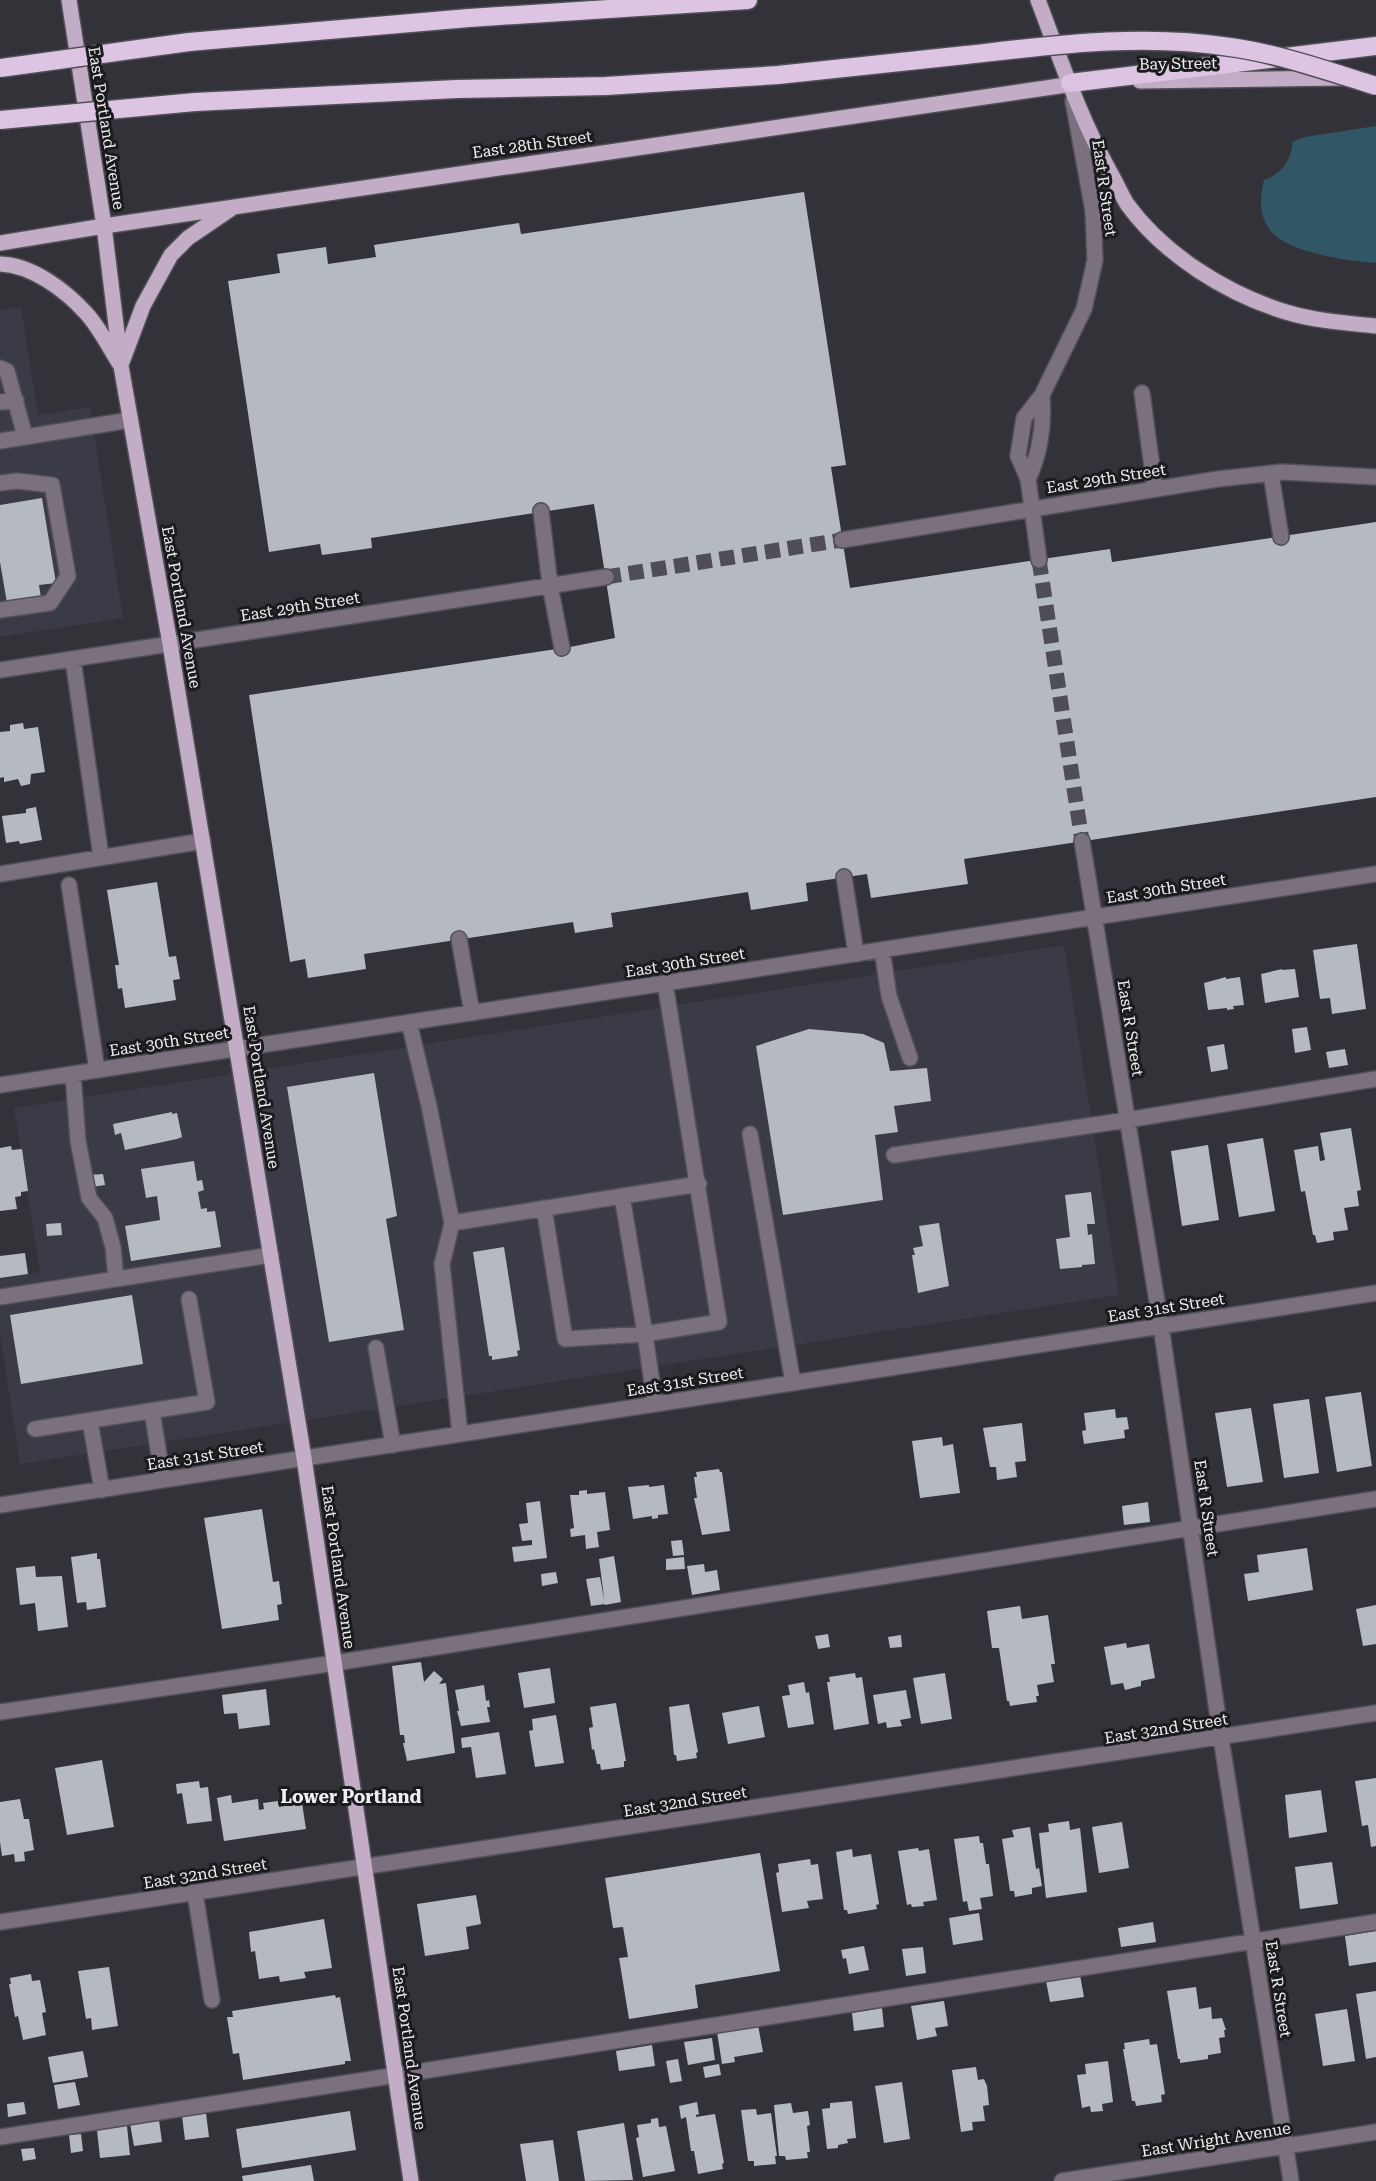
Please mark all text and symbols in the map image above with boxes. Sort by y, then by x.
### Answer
street label: East Portland Avenue [84,45,129,211]
street label: Bay Street [1139,53,1217,74]
street label: East 28th Street [471,127,593,162]
street label: East R Street [1088,138,1121,238]
street label: East 29th Street [1045,460,1167,497]
street label: East Portland Avenue [158,524,205,690]
street label: East 29th Street [239,588,361,625]
street label: East 30th Street [1105,870,1227,907]
street label: East 30th Street [624,944,746,981]
street label: East R Street [1113,978,1148,1078]
street label: East Portland Avenue [239,1004,284,1170]
street label: East 30th Street [108,1023,230,1060]
street label: East 31st Street [1106,1289,1226,1326]
street label: East 31st Street [625,1363,745,1400]
street label: East 31st Street [145,1437,265,1474]
street label: East R Street [1190,1458,1223,1558]
street label: East Portland Avenue [318,1484,359,1650]
street label: East 32nd Street [1103,1709,1229,1748]
street label: East 32nd Street [622,1782,748,1821]
district label: Lower Portland [280,1786,422,1807]
street label: East 32nd Street [142,1854,268,1893]
street label: East R Street [1261,1939,1296,2039]
street label: East Portland Avenue [389,1965,430,2131]
street label: East Wright Avenue [1140,2118,1292,2161]

